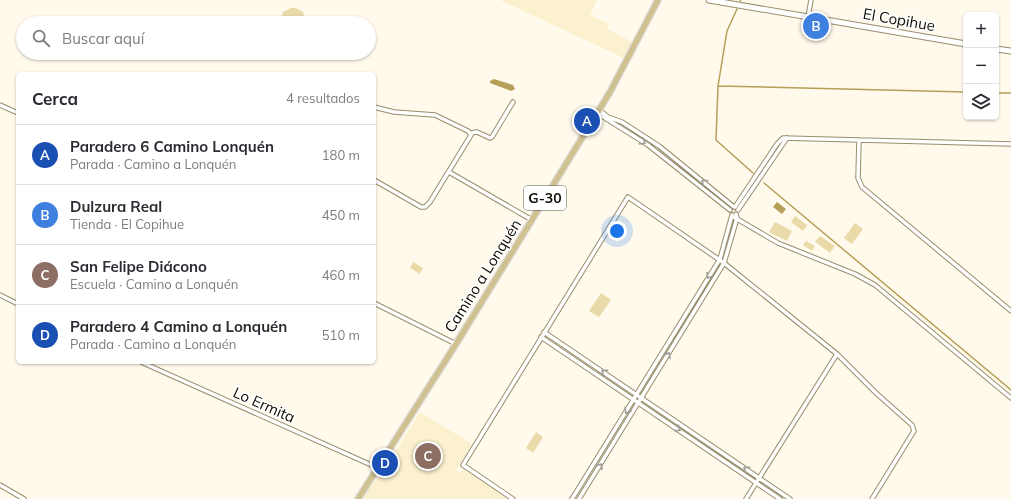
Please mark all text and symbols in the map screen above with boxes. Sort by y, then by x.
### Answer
street label: El Copihue [862,4,937,35]
pin: B [803,11,829,41]
map controls [963,12,999,120]
button: + [963,12,999,48]
search box [16,16,376,60]
icon: search [30,27,52,49]
text: Buscar aquí [62,29,144,48]
button: − [963,48,999,84]
button: layers [963,84,999,120]
text: Cerca [32,88,78,109]
text: 4 resultados [286,90,360,106]
pin: A [574,106,600,136]
text: Paradero 6 Camino Lonquén [70,137,274,156]
one-way arrow [639,137,646,145]
text: A [40,147,50,163]
text: 180 m [322,147,360,163]
text: Parada · Camino a Lonquén [70,156,236,172]
one-way arrow [701,180,708,187]
road number: G-30 [524,186,566,210]
text: Dulzura Real [70,197,162,216]
text: B [41,207,49,223]
text: 450 m [322,207,360,223]
text: Tienda · El Copihue [70,216,184,232]
street label: Camino a Lonquén [440,216,525,336]
your location [607,221,627,241]
text: San Felipe Diácono [70,257,207,276]
text: C [41,267,49,283]
text: 460 m [322,267,360,283]
one-way arrow [707,272,714,279]
text: Escuela · Camino a Lonquén [70,276,238,292]
text: Paradero 4 Camino a Lonquén [70,317,287,336]
text: D [40,327,50,343]
text: 510 m [322,327,360,343]
text: Parada · Camino a Lonquén [70,336,236,352]
one-way arrow [663,352,670,359]
one-way arrow [601,370,608,377]
street label: Lo Ermita [230,382,298,427]
one-way arrow [624,407,631,414]
one-way arrow [674,424,681,432]
pin: C [415,441,441,471]
pin: D [372,448,398,478]
one-way arrow [595,463,602,470]
one-way arrow [743,466,750,474]

